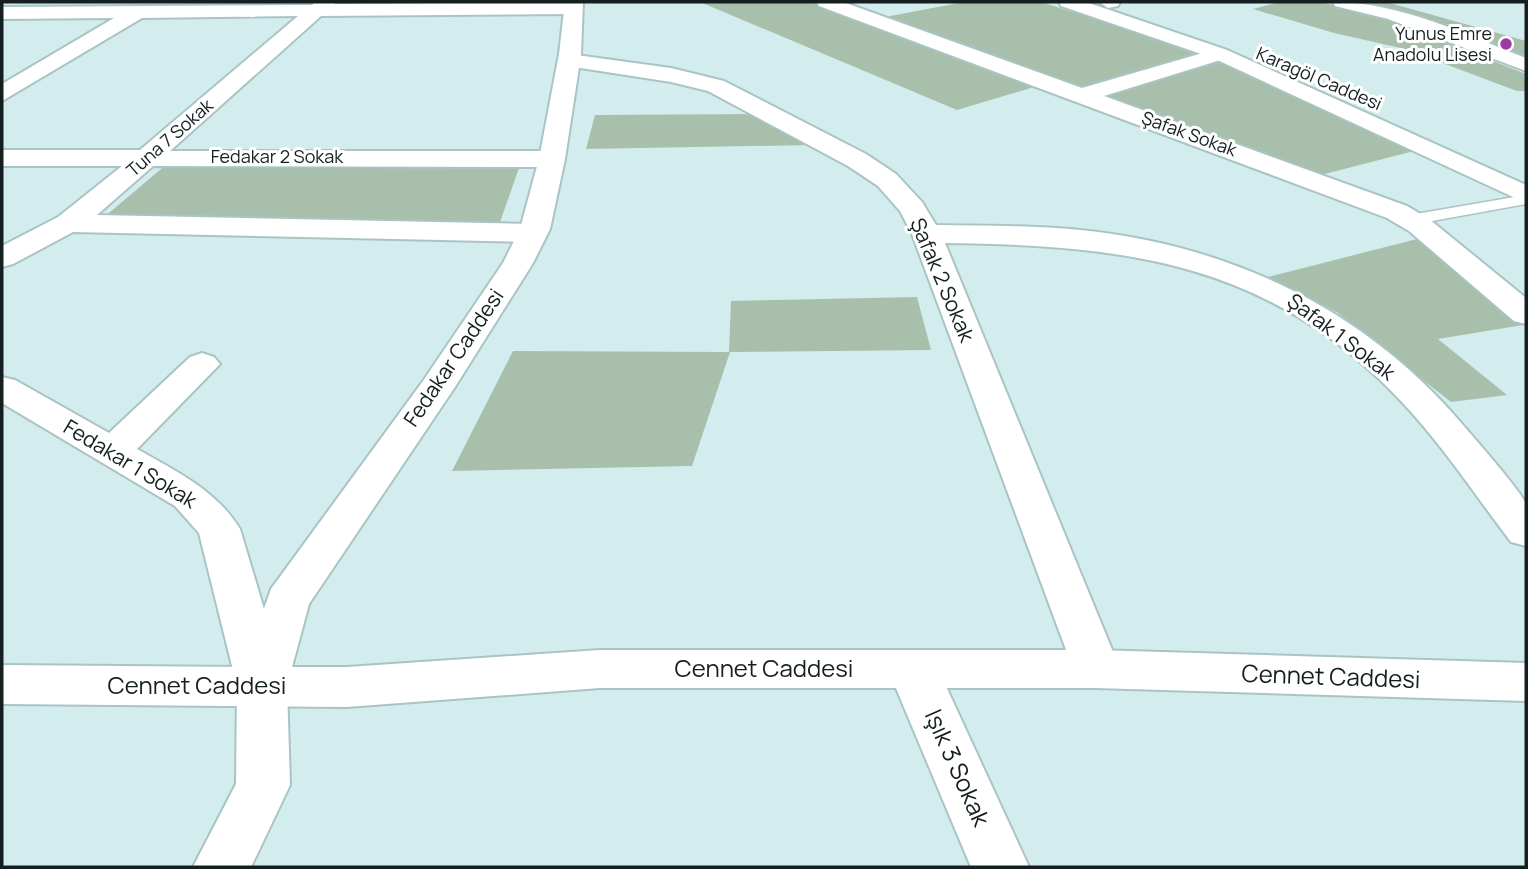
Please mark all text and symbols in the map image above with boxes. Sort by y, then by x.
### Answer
place label: Yunus Emre Anadolu Lisesi [1373,21,1492,66]
marker: Yunus Emre Anadolu Lisesi [1498,36,1514,52]
street label: Karagöl Caddesi [1253,41,1386,115]
street label: Tuna 7 Sokak [121,92,218,181]
street label: Şafak Sokak [1139,105,1241,162]
street label: Fedakar 2 Sokak [211,144,344,168]
street label: Şafak 2 Sokak [904,213,982,346]
street label: Fedakar Caddesi [397,283,510,432]
street label: Şafak 1 Sokak [1282,286,1402,386]
street label: Fedakar 1 Sokak [59,412,203,514]
street label: Cennet Caddesi [675,651,853,684]
street label: Cennet Caddesi [1241,656,1421,695]
street label: Cennet Caddesi [108,668,286,701]
street label: Işık 3 Sokak [918,704,999,832]

